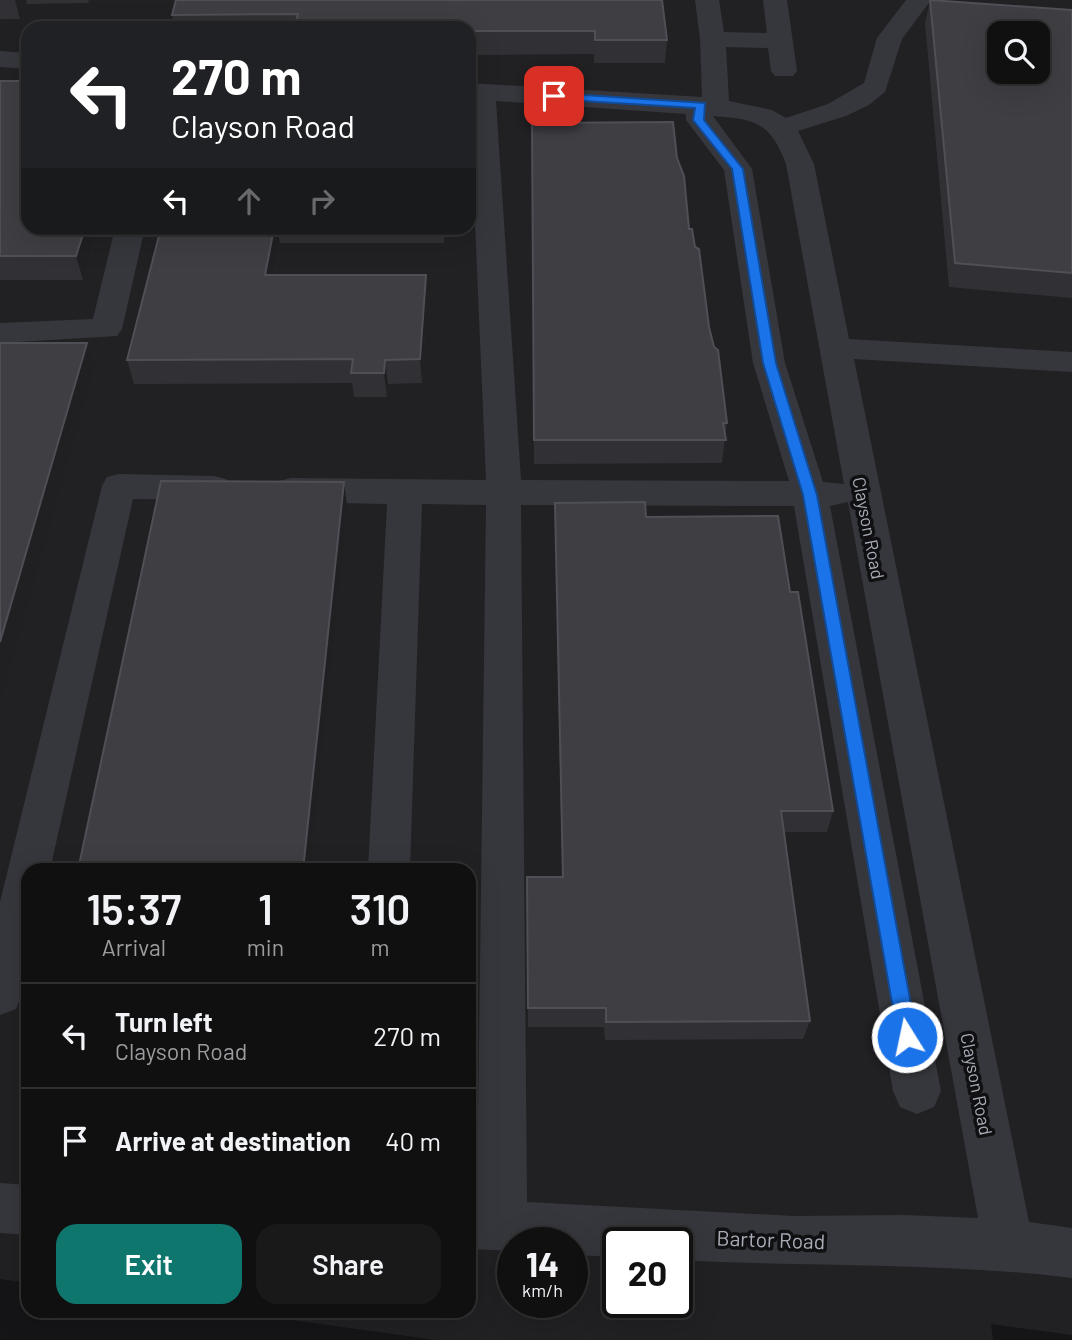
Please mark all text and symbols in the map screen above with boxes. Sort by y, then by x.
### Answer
map controls [987,21,1050,84]
button: search [987,21,1050,84]
text: 270 m [171,46,301,105]
icon: left [56,49,147,140]
pin [524,66,584,126]
icon: arrive [535,77,573,115]
text: Clayson Road [171,106,355,144]
icon: left [157,182,195,220]
icon: ahead [230,182,268,220]
icon: right [303,182,341,220]
street label: Clayson Road [848,475,890,581]
text: 15:37 [87,883,181,933]
text: 1 [258,883,273,933]
text: 310 [350,883,410,933]
text: Arrival [102,933,166,961]
text: min [247,933,284,961]
text: m [371,933,390,961]
position arrow [870,1000,944,1074]
text: Turn left [115,1006,213,1037]
icon: left [56,1017,94,1055]
text: 270 m [373,1020,441,1051]
street label: Clayson Road [956,1031,998,1137]
text: Clayson Road [115,1037,247,1065]
icon: arrive [56,1122,94,1160]
text: Arrive at destination [115,1125,351,1156]
text: 40 m [385,1125,441,1156]
button: Exit [56,1224,242,1304]
button: Share [256,1224,441,1304]
street label: Bartor Road [716,1225,826,1253]
speed limit sign: 20 [602,1227,693,1318]
text: 14 [526,1242,559,1284]
text: km/h [522,1279,563,1301]

